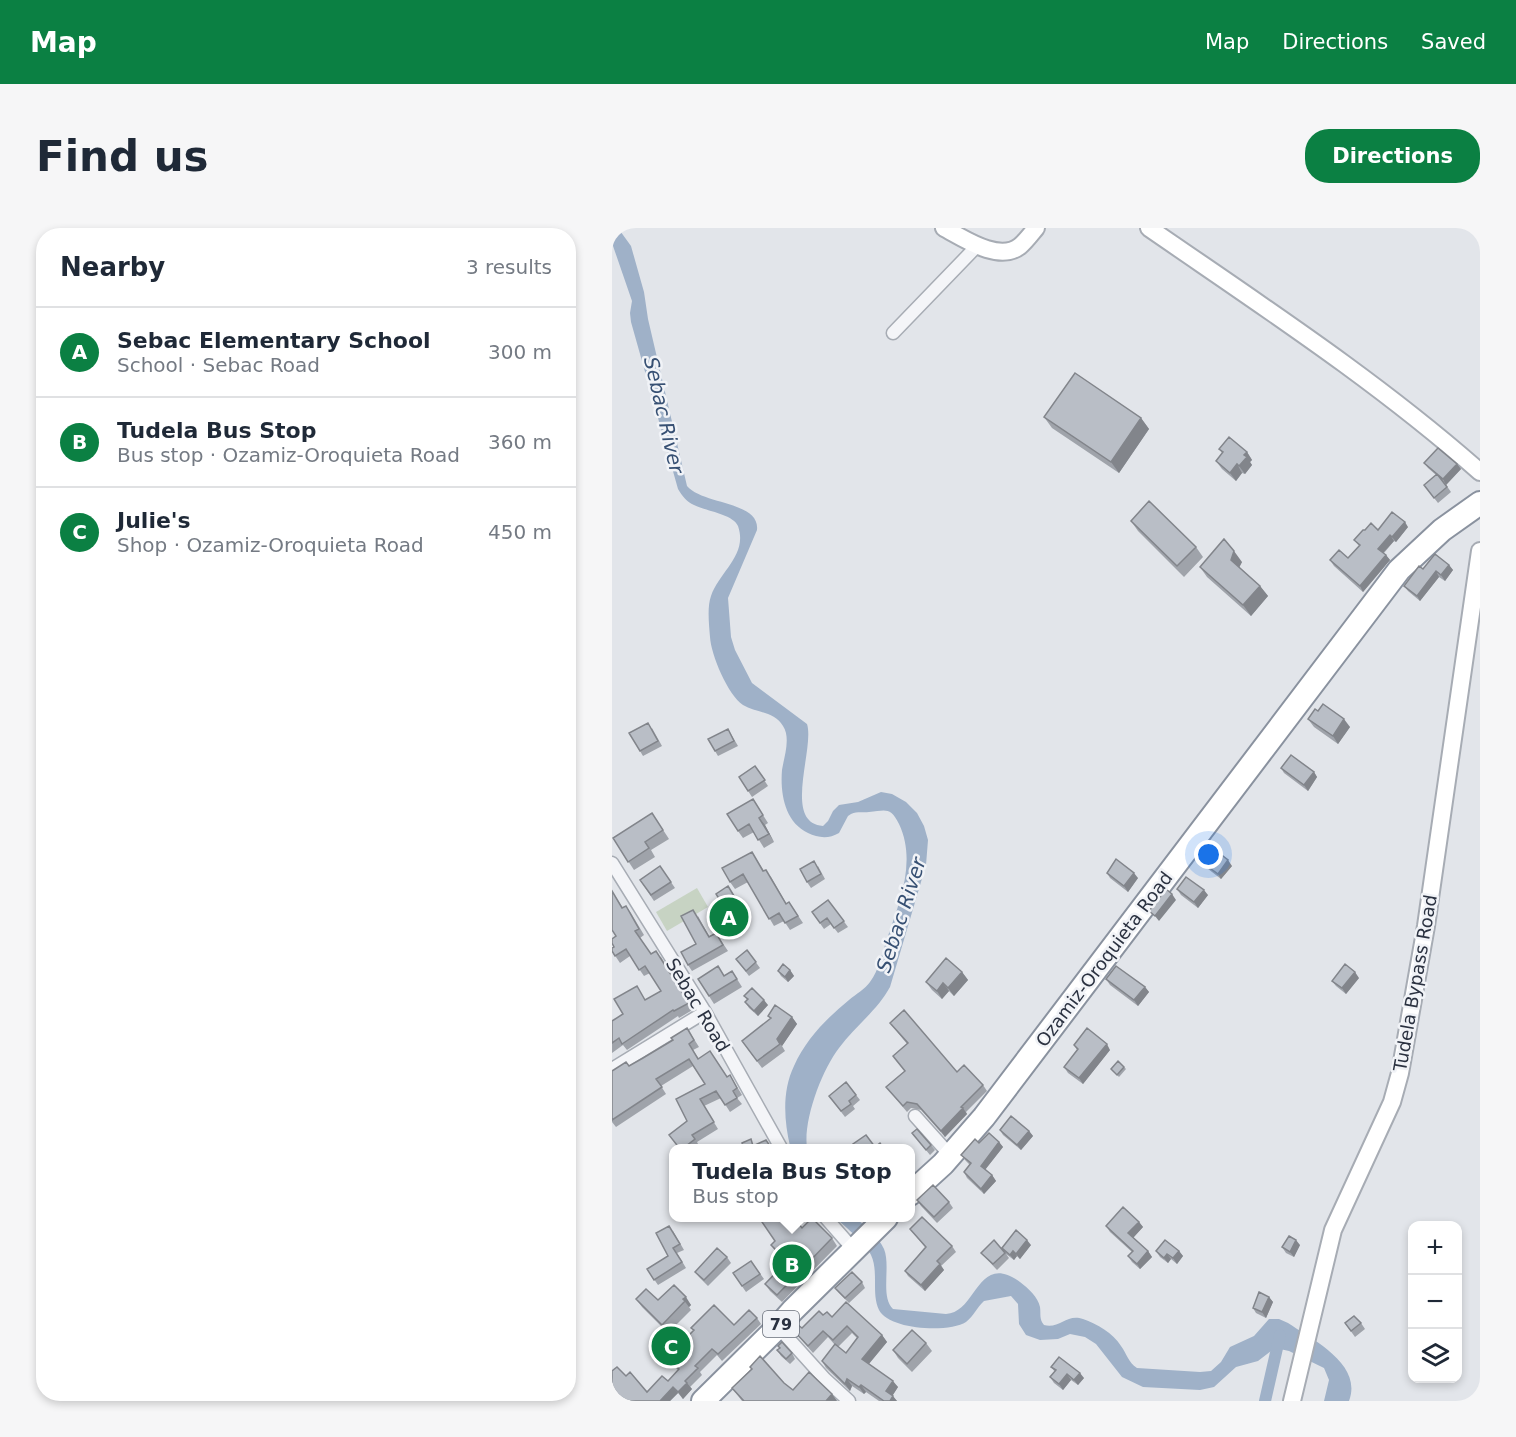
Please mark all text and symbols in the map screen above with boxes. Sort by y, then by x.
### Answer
text: Map [30,26,97,59]
text: Map [1205,30,1249,54]
text: Directions [1282,30,1388,54]
text: Saved [1421,30,1486,54]
button: Directions [1305,129,1480,183]
text: Find us [36,132,209,181]
text: Nearby [60,252,165,282]
text: 3 results [466,255,552,279]
text: Sebac Elementary School [117,328,431,353]
text: A [72,340,87,364]
text: 300 m [488,340,552,364]
text: School · Sebac Road [117,353,320,377]
water label: Sebac River [639,354,689,477]
text: Tudela Bus Stop [117,418,316,443]
text: B [72,430,87,454]
text: 360 m [488,430,552,454]
text: Bus stop · Ozamiz-Oroquieta Road [117,443,460,467]
text: Julie's [117,508,191,533]
text: C [72,520,87,544]
text: 450 m [488,520,552,544]
text: Shop · Ozamiz-Oroquieta Road [117,533,424,557]
your location [1194,840,1223,869]
water label: Sebac River [871,853,931,975]
street label: Ozamiz-Oroquieta Road [1031,867,1177,1051]
street label: Tudela Bypass Road [1389,893,1441,1074]
pin: A [710,894,748,940]
street label: Sebac Road [662,954,734,1056]
popup [669,1144,915,1222]
text: Tudela Bus Stop [692,1159,892,1184]
text: Bus stop [692,1184,779,1208]
map controls [1408,1221,1462,1383]
button: + [1408,1221,1462,1275]
pin: B [772,1242,812,1286]
button: − [1408,1275,1462,1329]
road number: 79 [763,1311,799,1337]
pin: C [652,1324,690,1368]
button: layers [1408,1329,1462,1383]

